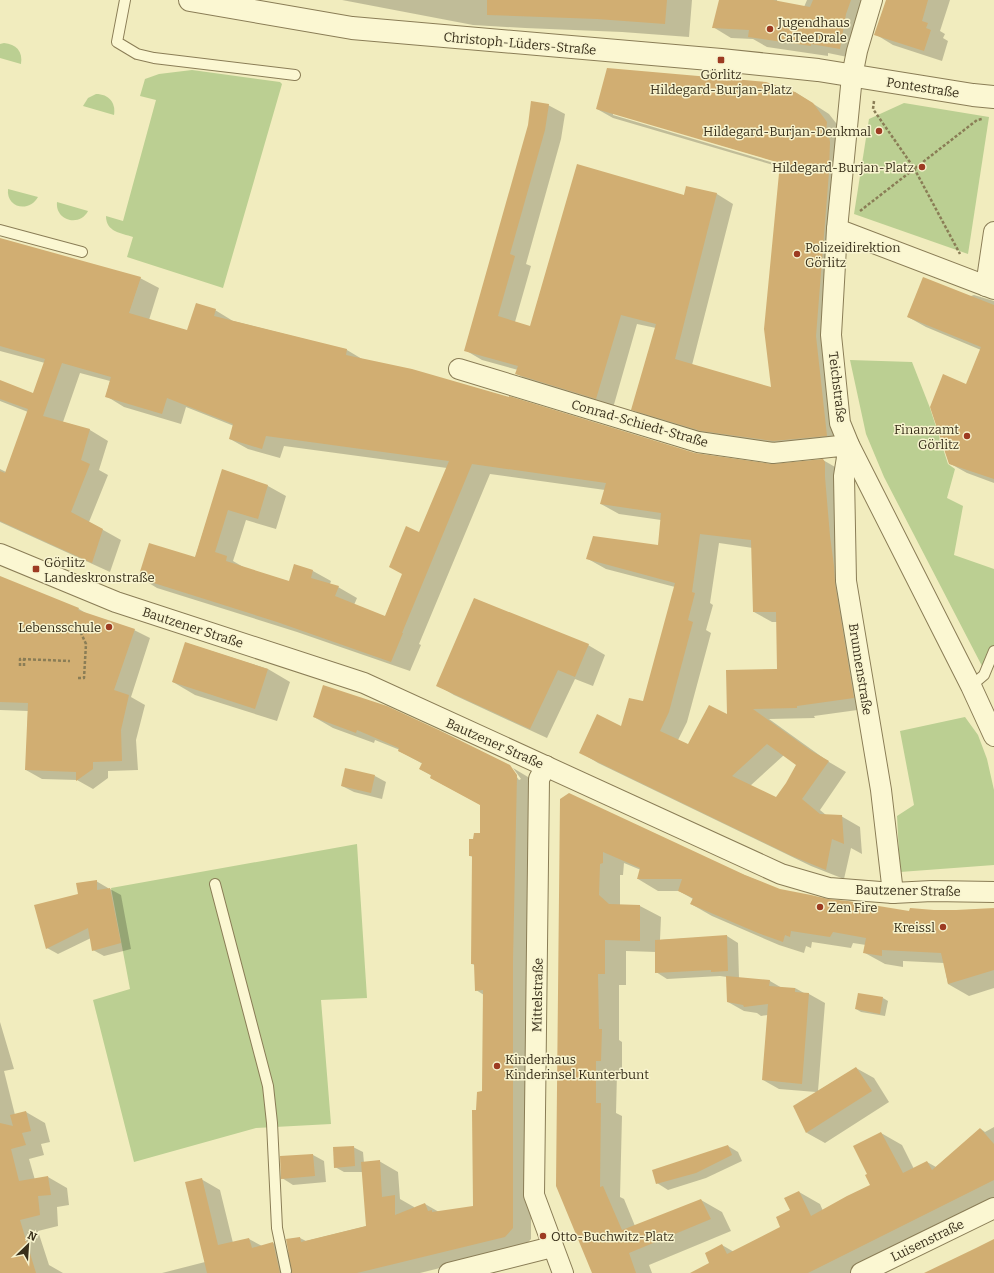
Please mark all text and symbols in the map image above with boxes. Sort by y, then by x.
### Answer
place label: Jugendhaus CaTeeDrale [777,15,850,45]
marker: Jugendhaus CaTeeDrale [765,24,775,34]
street label: Christoph-Lüders-Straße [443,29,597,58]
marker: Görlitz Hildegard-Burjan-Platz [716,55,726,65]
place label: Görlitz Hildegard-Burjan-Platz [650,67,792,97]
street label: Pontestraße [885,74,960,101]
place label: Hildegard-Burjan-Denkmal [703,124,871,139]
marker: Hildegard-Burjan-Denkmal [874,126,884,136]
place label: Hildegard-Burjan-Platz [772,160,914,175]
marker: Hildegard-Burjan-Platz [917,162,927,172]
place label: Polizeidirektion Görlitz [805,240,901,270]
marker: Polizeidirektion Görlitz [792,249,802,259]
street label: Teichstraße [826,351,849,423]
street label: Conrad-Schiedt-Straße [570,397,710,450]
place label: Finanzamt Görlitz [894,422,959,452]
marker: Finanzamt Görlitz [962,431,972,441]
place label: Görlitz Landeskronstraße [44,555,155,585]
marker: Görlitz Landeskronstraße [31,564,41,574]
street label: Bautzener Straße [140,604,245,651]
place label: Lebensschule [18,620,101,635]
marker: Lebensschule [104,622,114,632]
street label: Brunnenstraße [846,622,875,716]
street label: Bautzener Straße [444,715,546,772]
street label: Bautzener Straße [855,882,961,899]
place label: Zen Fire [828,900,877,915]
marker: Zen Fire [815,902,825,912]
place label: Kreissl [893,920,935,935]
marker: Kreissl [938,922,948,932]
street label: Mittelstraße [529,958,546,1032]
place label: Kinderhaus Kinderinsel Kunterbunt [505,1052,649,1082]
marker: Kinderhaus Kinderinsel Kunterbunt [492,1061,502,1071]
street label: Luisenstraße [888,1216,966,1265]
north arrow [8,1225,48,1265]
text: N [25,1229,39,1244]
place label: Otto-Buchwitz-Platz [551,1229,674,1244]
marker: Otto-Buchwitz-Platz [538,1231,548,1241]

